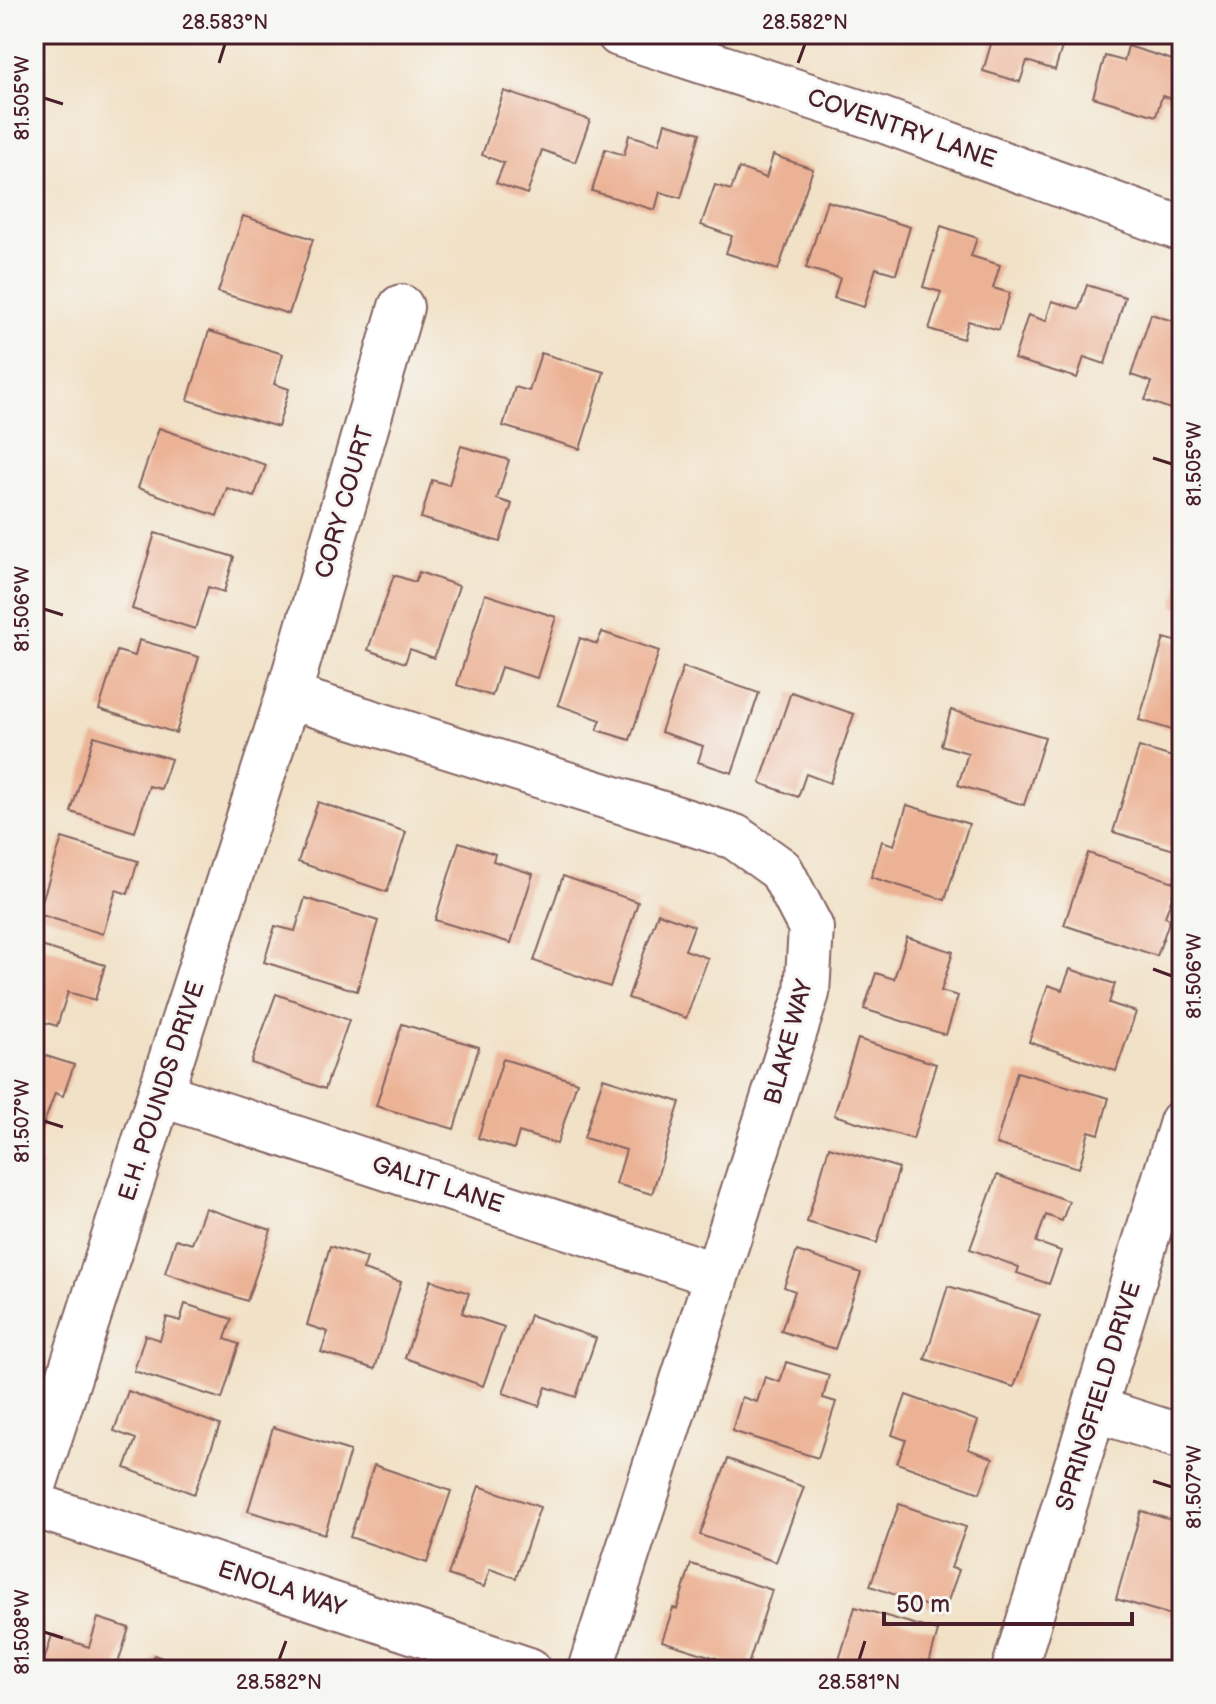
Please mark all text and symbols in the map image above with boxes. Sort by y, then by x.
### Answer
text: 28.583°N [182,11,268,35]
text: 28.582°N [762,11,848,35]
text: 81.505°W [11,55,35,141]
street label: COVENTRY LANE [804,83,1000,174]
text: 81.505°W [1183,421,1207,507]
street label: CORY COURT [309,422,380,582]
text: 81.506°W [11,566,35,652]
text: 81.506°W [1183,933,1207,1019]
street label: BLAKE WAY [758,976,819,1108]
street label: E.H. POUNDS DRIVE [112,978,211,1205]
text: 81.507°W [11,1079,35,1163]
street label: GALIT LANE [368,1150,507,1219]
street label: SPRINGFIELD DRIVE [1050,1278,1147,1514]
text: 81.507°W [1183,1445,1207,1529]
street label: ENOLA WAY [214,1554,350,1623]
scale bar [884,1576,1132,1626]
text: 81.508°W [11,1589,35,1675]
text: 50 m [896,1590,950,1619]
text: 28.582°N [236,1671,322,1695]
text: 28.581°N [818,1671,900,1695]

